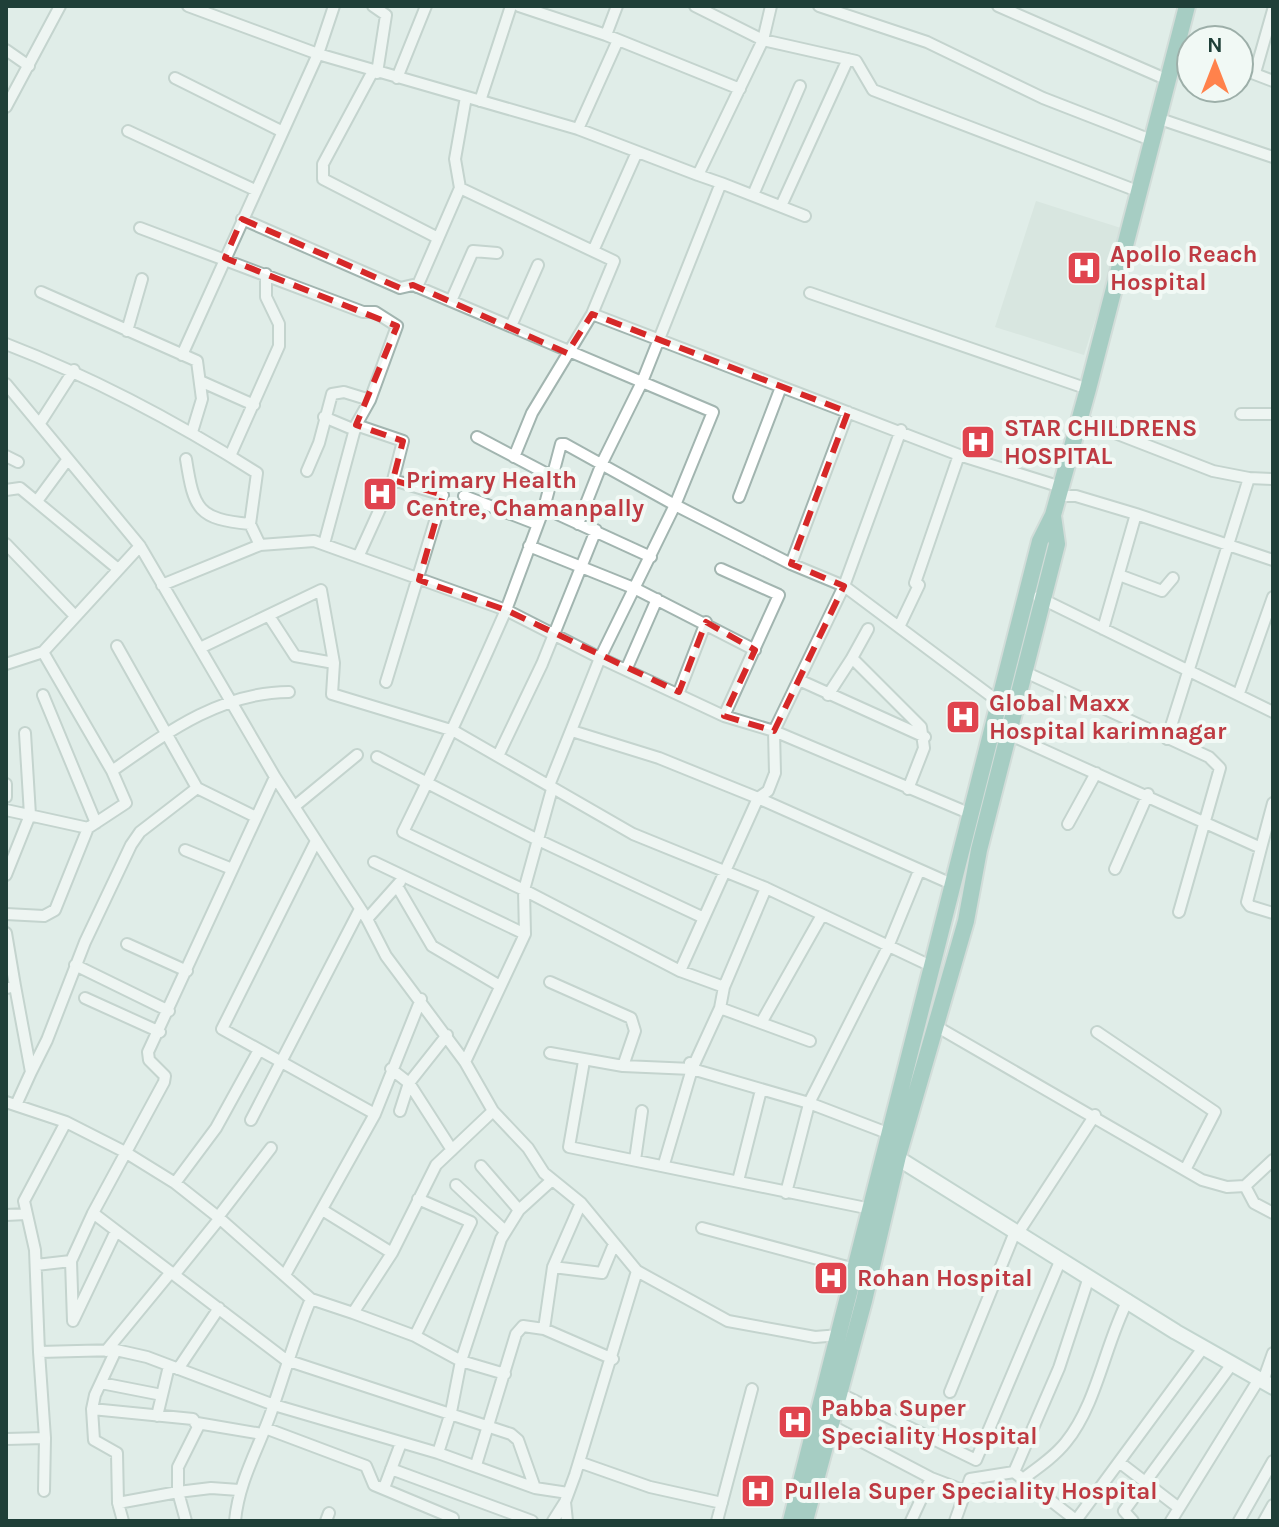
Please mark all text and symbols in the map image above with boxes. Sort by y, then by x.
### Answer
north arrow [1175,24,1255,104]
text: N [1207,32,1223,58]
place label: Apollo Reach Hospital [1110,240,1257,296]
hospital icon: Apollo Reach Hospital [1065,249,1103,287]
place label: STAR CHILDRENS HOSPITAL [1004,414,1197,470]
hospital icon: STAR CHILDRENS HOSPITAL [959,423,997,461]
place label: Primary Health Centre, Chamanpally [406,466,644,522]
hospital icon: Primary Health Centre, Chamanpally [361,475,399,513]
place label: Global Maxx Hospital karimnagar [989,689,1227,745]
hospital icon: Global Maxx Hospital karimnagar [944,698,982,736]
hospital icon: Rohan Hospital [812,1259,850,1297]
place label: Rohan Hospital [857,1264,1033,1292]
place label: Pabba Super Speciality Hospital [821,1394,1038,1450]
hospital icon: Pabba Super Speciality Hospital [776,1403,814,1441]
hospital icon: Pullela Super Speciality Hospital [739,1472,777,1510]
place label: Pullela Super Speciality Hospital [784,1477,1158,1505]

